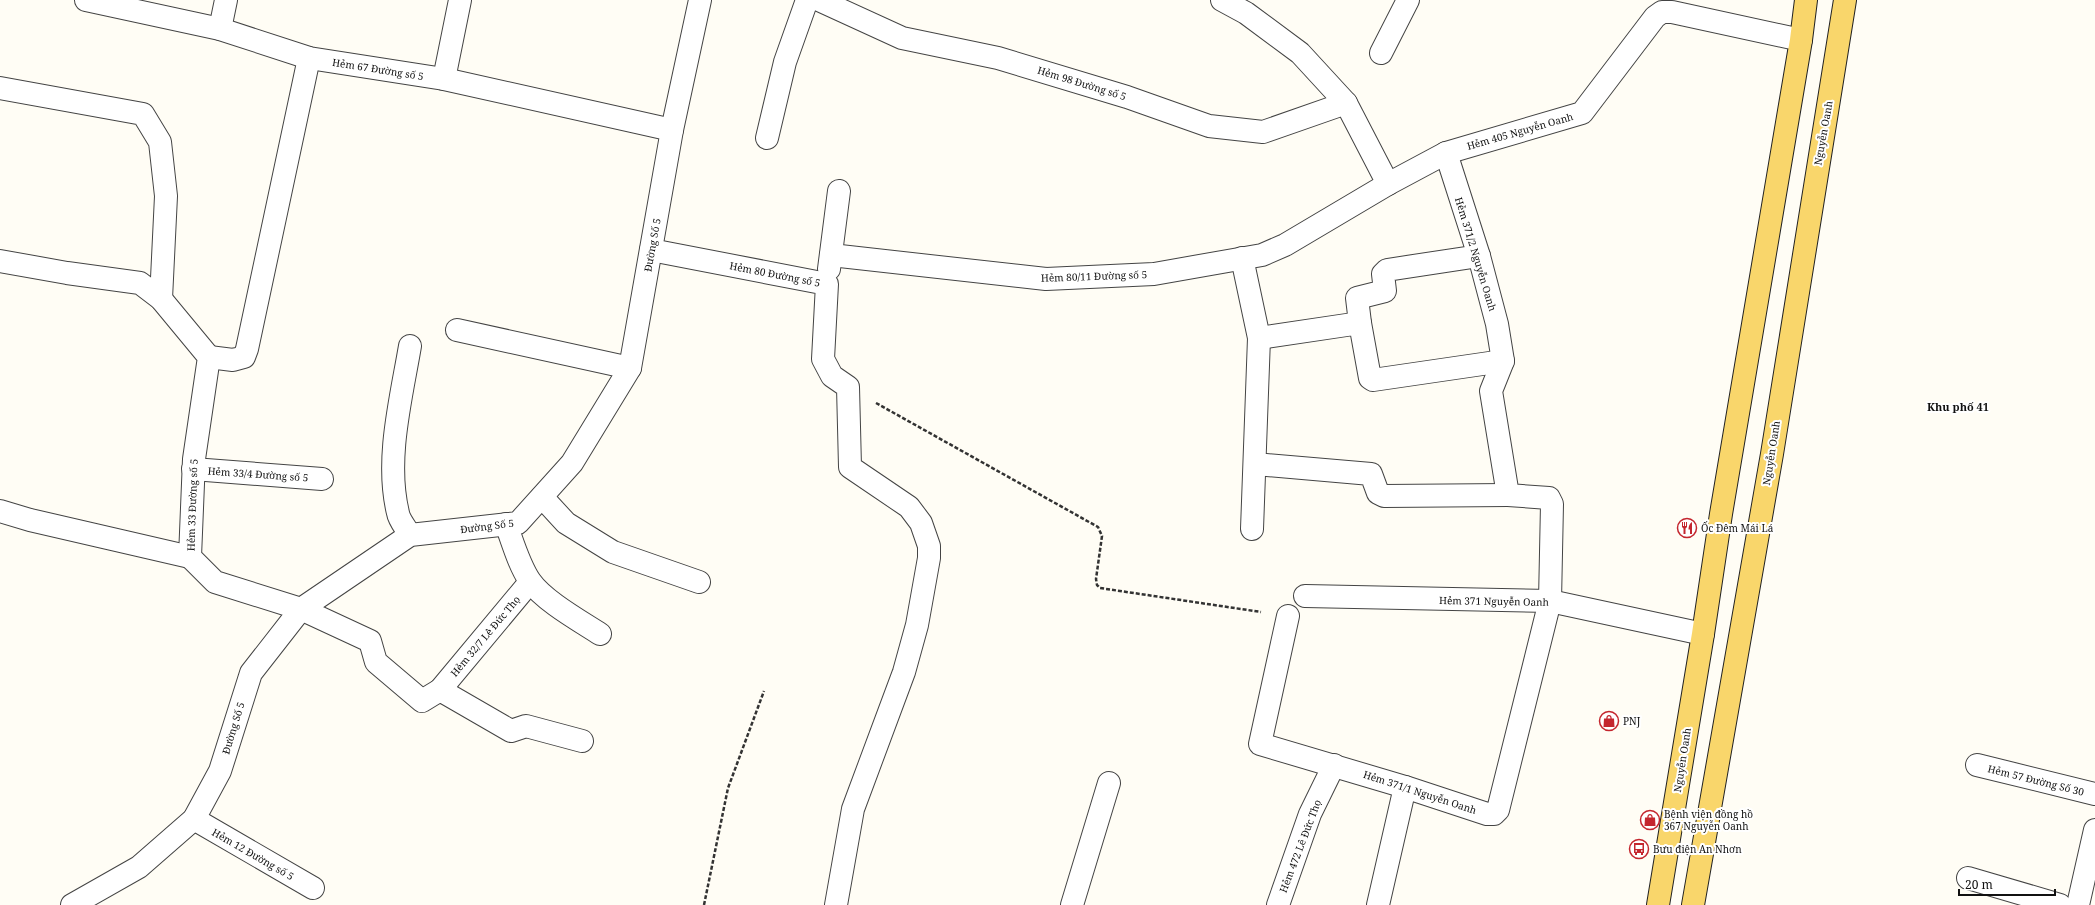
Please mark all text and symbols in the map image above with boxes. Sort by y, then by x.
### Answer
street label: Hẻm 67 Đường số 5 [331,55,425,83]
street label: Hẻm 98 Đường số 5 [1036,63,1128,103]
street label: Nguyễn Oanh [1810,99,1836,166]
street label: Hẻm 405 Nguyễn Oanh [1465,109,1575,153]
street label: Hẻm 371/2 Nguyễn Oanh [1452,195,1500,313]
street label: Đường Số 5 [640,217,664,273]
street label: Hẻm 80 Đường số 5 [728,258,822,290]
street label: Hẻm 80/11 Đường số 5 [1041,267,1147,285]
district label: Khu phố 41 [1927,399,1989,414]
street label: Nguyễn Oanh [1759,419,1783,486]
street label: Hẻm 33 Đường số 5 [183,459,201,551]
street label: Hẻm 33/4 Đường số 5 [207,464,309,484]
street label: Đường Số 5 [459,516,515,536]
restaurant icon: Ốc Đêm Mái Lá [1676,517,1698,539]
place label: Ốc Đêm Mái Lá [1701,521,1774,535]
street label: Hẻm 32/7 Lê Đức Thọ [447,592,523,679]
street label: Hẻm 371 Nguyễn Oanh [1439,593,1550,609]
street label: Đường Số 5 [218,700,248,756]
shop icon: PNJ [1598,710,1620,732]
place label: PNJ [1623,714,1641,728]
street label: Nguyễn Oanh [1670,726,1694,793]
street label: Hẻm 57 Đường Số 30 [1986,761,2086,799]
street label: Hẻm 371/1 Nguyễn Oanh [1362,767,1479,817]
street label: Hẻm 472 Lê Đức Thọ [1276,797,1324,895]
place label: Bệnh viện đồng hồ 367 Nguyễn Oanh [1664,807,1753,833]
shop icon: Bệnh viện đồng hồ 367 Nguyễn Oanh [1639,809,1661,831]
street label: Hẻm 12 Đường số 5 [210,825,296,883]
bus stop icon: Bưu điện An Nhơn [1628,838,1650,860]
place label: Bưu điện An Nhơn [1653,842,1742,856]
scale bar [1959,871,2055,897]
text: 20 m [1965,876,1993,893]

